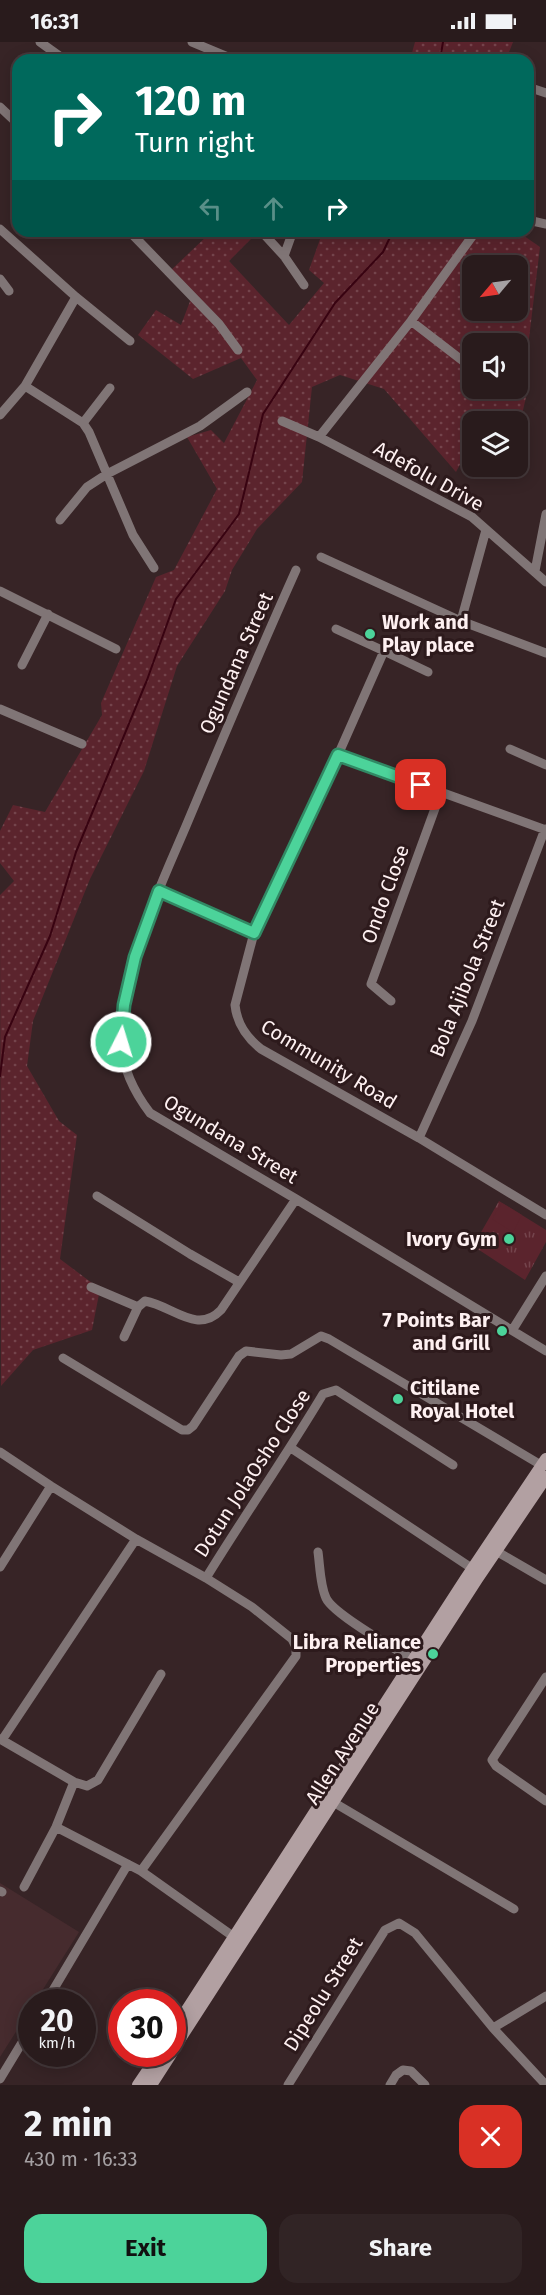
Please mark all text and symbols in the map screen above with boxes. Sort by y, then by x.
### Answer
text: 16:31 [30,8,79,35]
text: 120 m [135,76,246,126]
icon: right [36,78,114,156]
text: Turn right [135,127,255,159]
icon: left [194,192,227,225]
icon: ahead [257,192,290,225]
icon: right [320,192,353,225]
north arrow [462,255,528,321]
map controls [462,255,528,477]
button: sound [462,333,528,399]
button: layers [462,411,528,477]
street label: Adefolu Drive [370,436,488,516]
street label: Ogundana Street [194,588,278,737]
place label: Work and Play place [382,610,474,657]
marker: Work and Play place [363,627,377,641]
pin [395,759,446,810]
icon: arrive [404,768,437,801]
street label: Ondo Close [356,841,414,947]
street label: Bola Ajibola Street [424,895,510,1060]
position arrow [89,1010,153,1074]
street label: Community Road [257,1014,401,1114]
street label: Ogundana Street [160,1089,303,1189]
place label: Ivory Gym [406,1227,497,1251]
marker: Ivory Gym [502,1232,516,1246]
place label: 7 Points Bar and Grill [382,1308,491,1355]
marker: 7 Points Bar and Grill [495,1324,509,1338]
place label: Citilane Royal Hotel [410,1376,514,1423]
street label: Dotun JolaOsho Close [189,1385,315,1561]
marker: Citilane Royal Hotel [391,1392,405,1406]
place label: Libra Reliance Properties [293,1630,421,1677]
marker: Libra Reliance Properties [426,1647,440,1661]
street label: Allen Avenue [300,1697,384,1809]
street label: Dipeolu Street [278,1932,368,2056]
speed limit sign: 30 [108,1989,186,2067]
text: 20 [40,2003,74,2039]
text: km/h [38,2034,76,2052]
text: 2 min [24,2102,113,2146]
button: close [459,2105,522,2168]
text: 430 m · 16:33 [24,2147,138,2171]
button: Exit [24,2214,267,2283]
button: Share [279,2214,522,2283]

